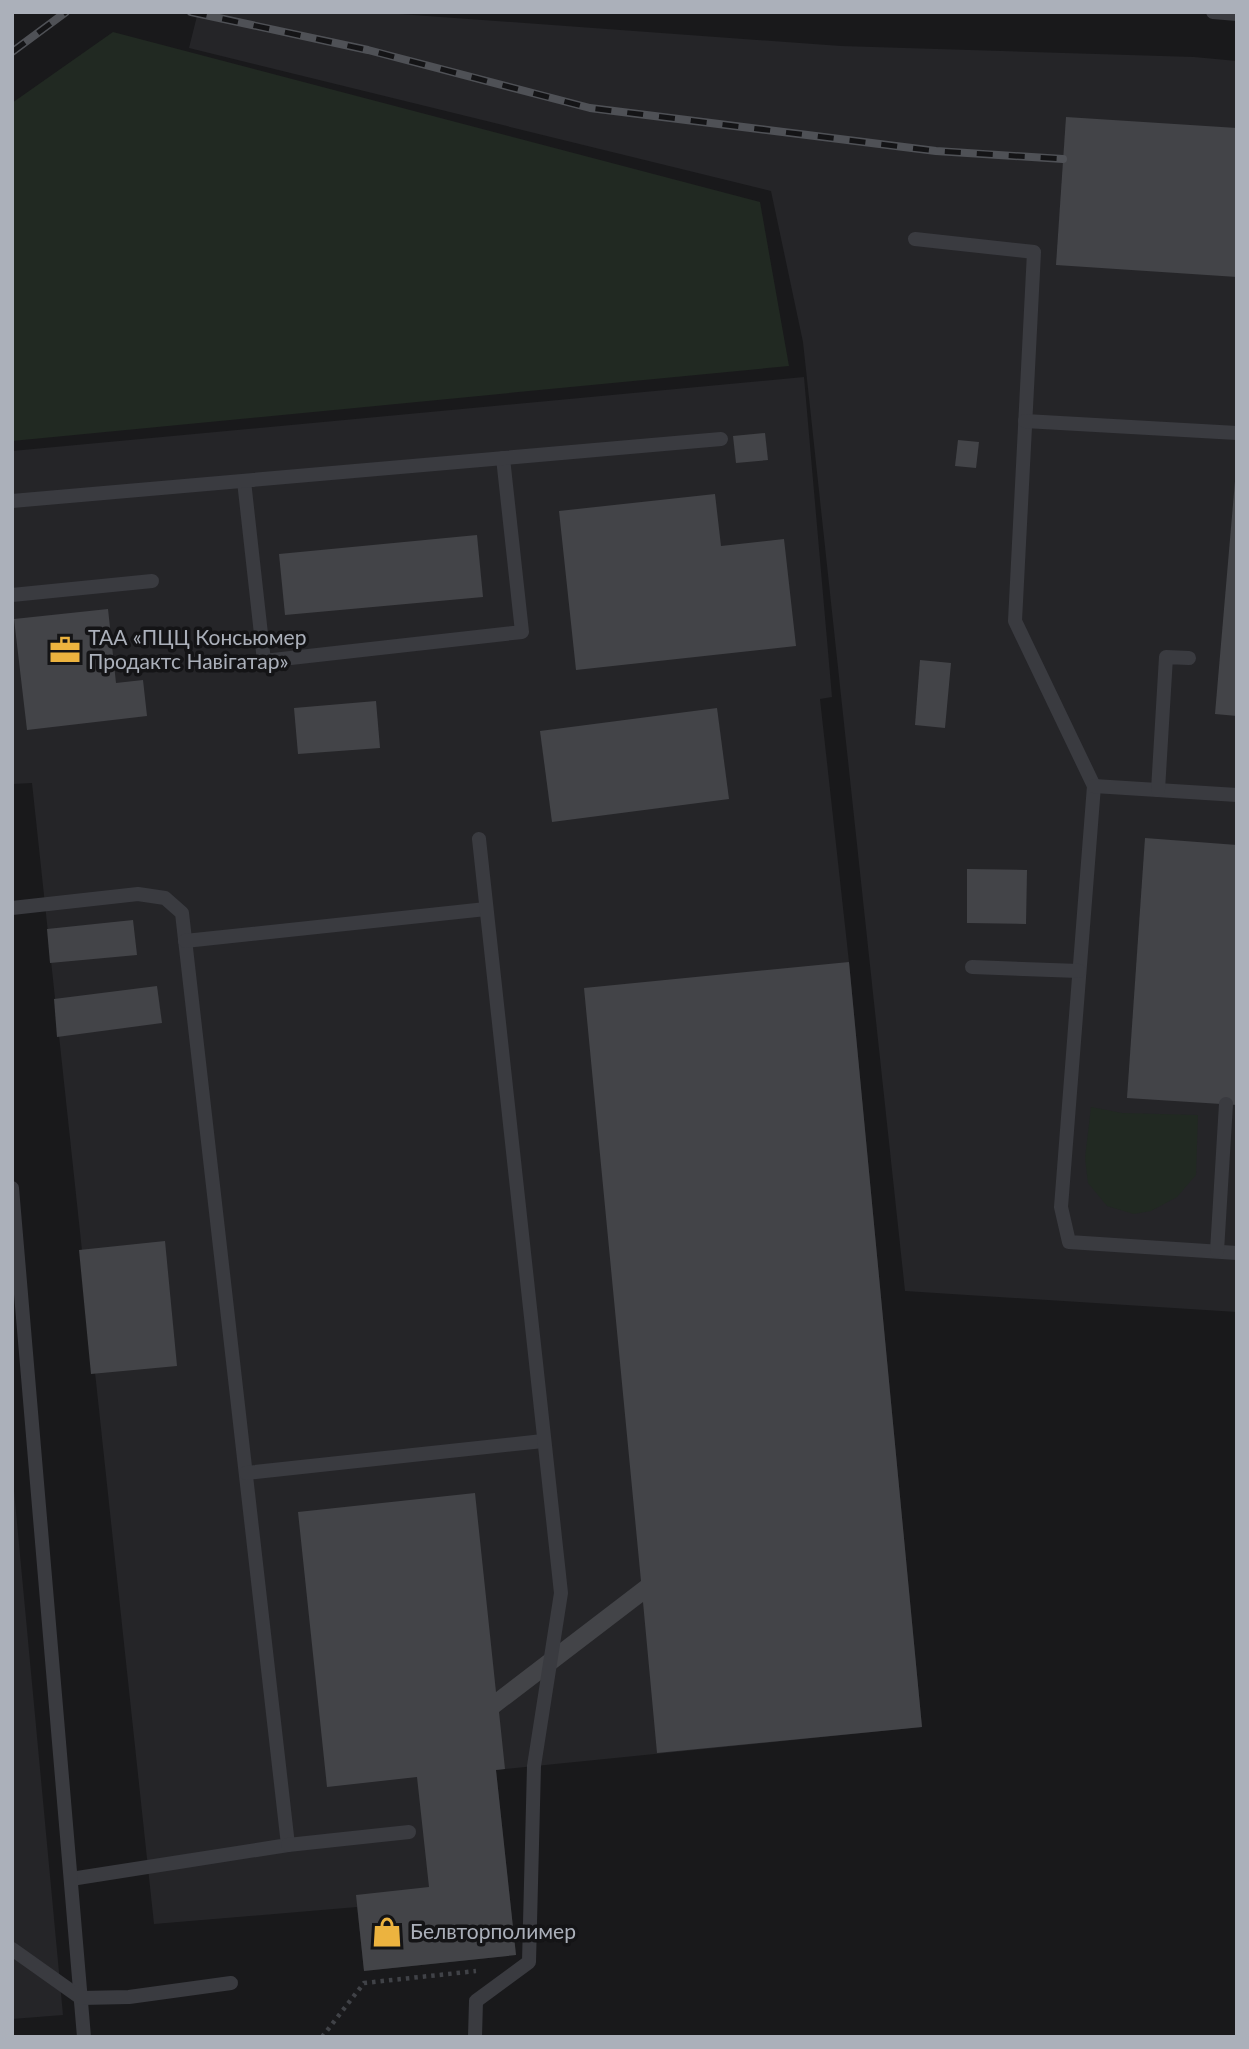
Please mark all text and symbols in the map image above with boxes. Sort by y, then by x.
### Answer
place label: ТАА «ПЦЦ Консьюмер Продактс Навігатар» [88,624,306,673]
office icon: ТАА «ПЦЦ Консьюмер Продактс Навігатар» [48,633,82,667]
shop icon: Белвторполимер [370,1915,404,1949]
place label: Белвторполимер [410,1918,576,1943]

